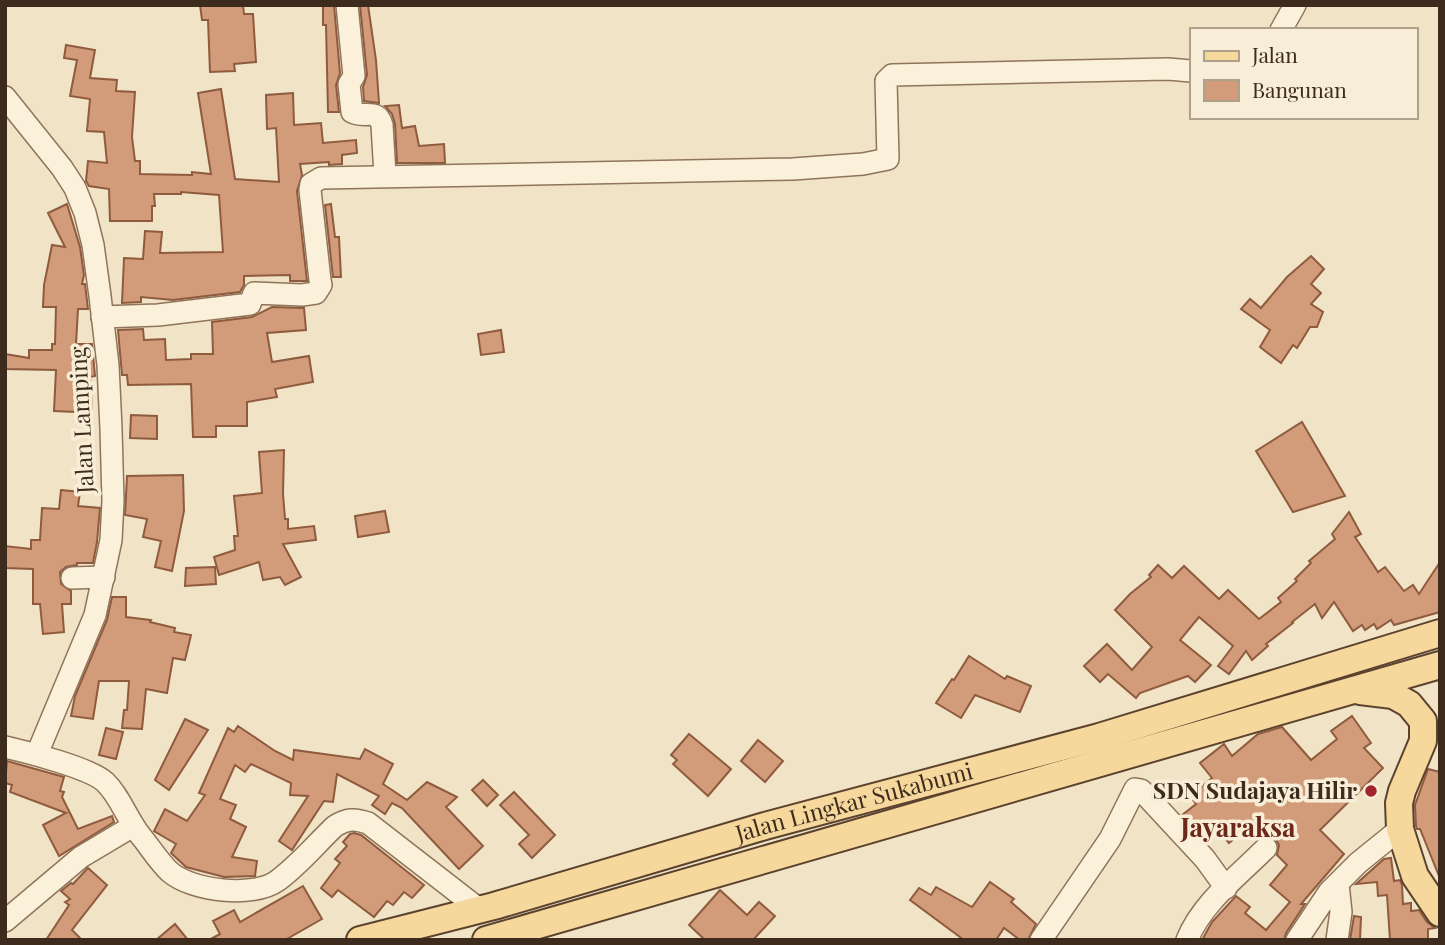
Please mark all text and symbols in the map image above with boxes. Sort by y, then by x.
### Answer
legend [1190,28,1417,119]
text: Jalan [1251,40,1298,68]
text: Bangunan [1252,75,1347,103]
street label: Jalan Lamping [61,346,100,495]
street label: Jalan Lingkar Sukabumi [730,754,976,848]
place label: SDN Sudajaya Hilir [1153,774,1357,805]
marker: SDN Sudajaya Hilir [1363,783,1379,799]
district label: Jayaraksa [1179,809,1296,844]

